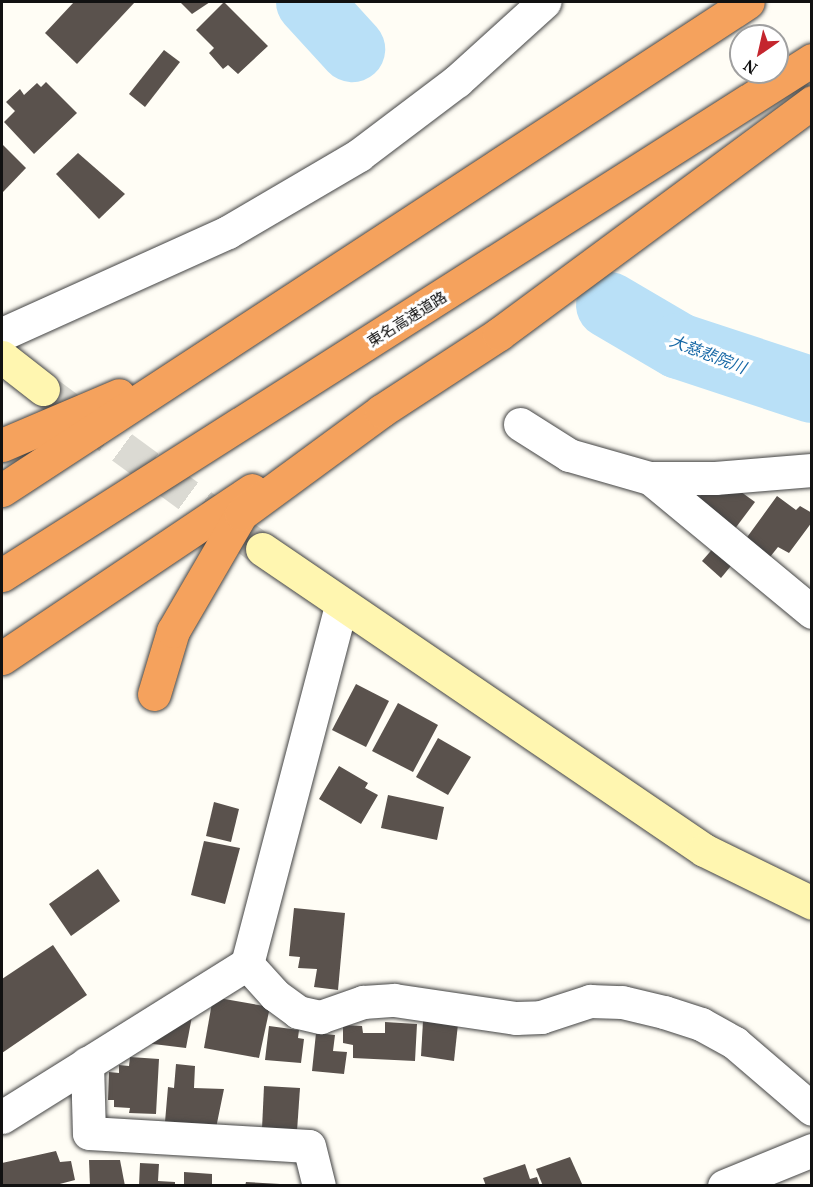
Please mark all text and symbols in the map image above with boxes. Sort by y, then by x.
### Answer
north arrow [729,24,789,84]
text: N [739,55,761,80]
street label: 東名高速道路 [364,288,450,350]
water label: 大慈悲院川 [667,331,749,377]

